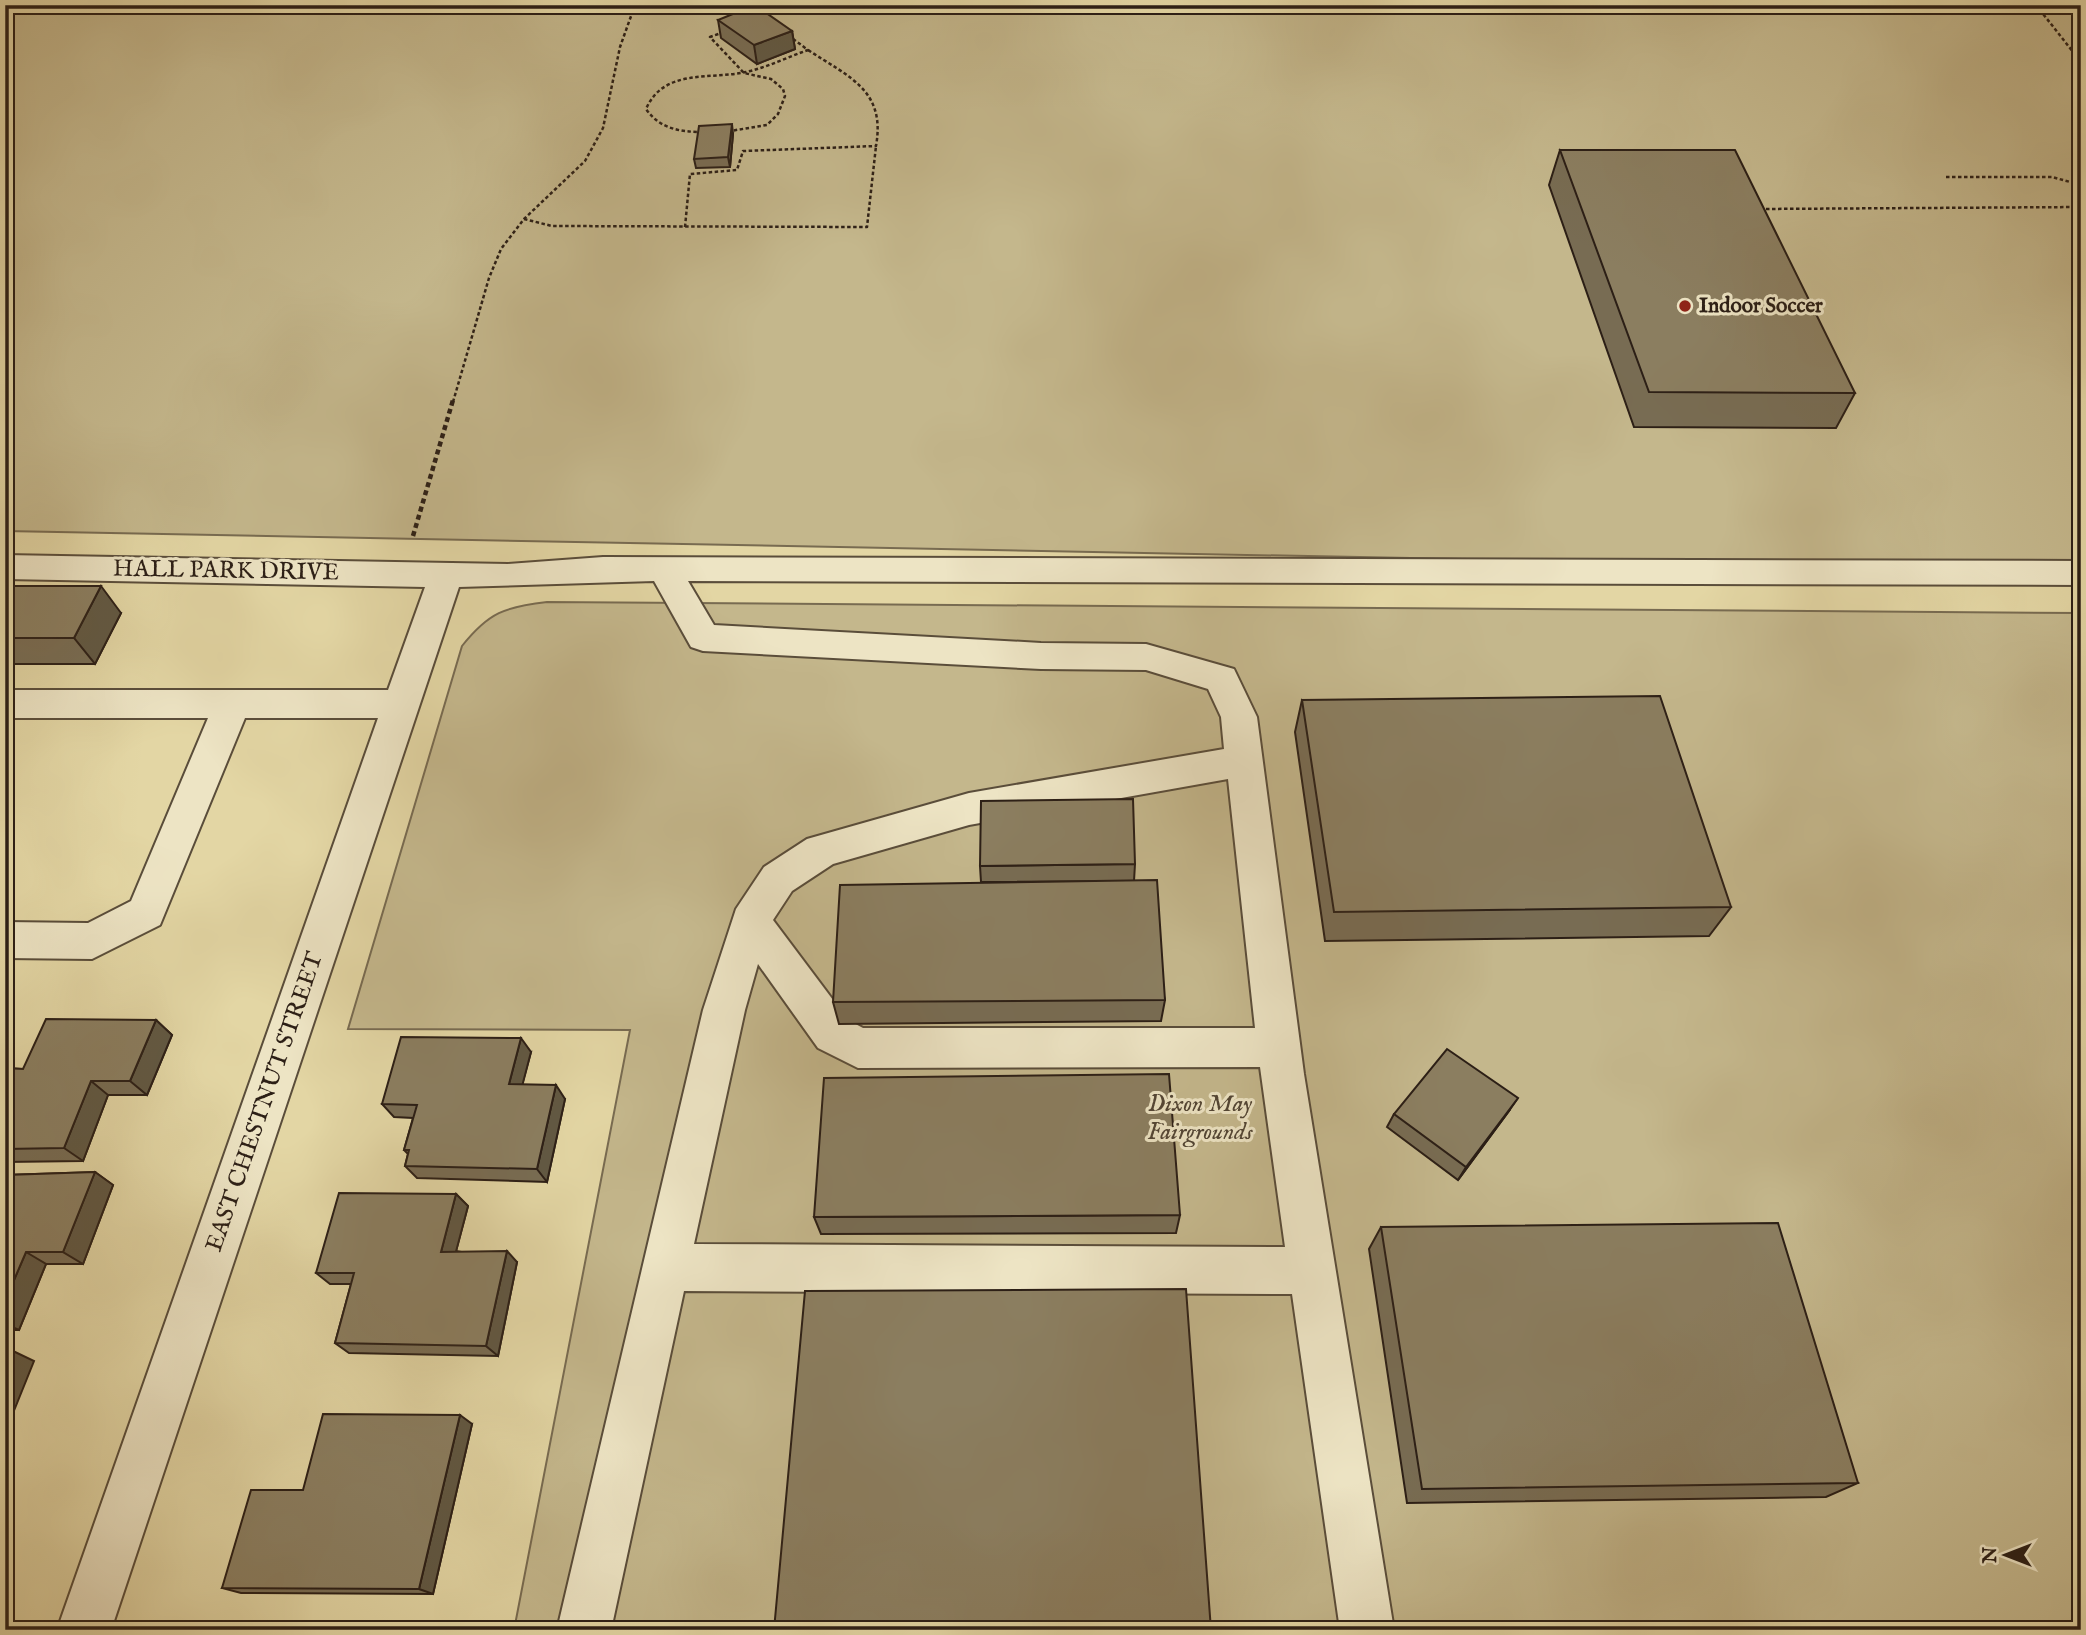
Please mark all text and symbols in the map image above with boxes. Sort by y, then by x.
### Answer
place label: Indoor Soccer [1699,293,1823,320]
marker: Indoor Soccer [1677,298,1693,314]
street label: HALL PARK DRIVE [113,554,339,588]
street label: EAST CHESTNUT STREET [199,948,331,1256]
park label: Dixon May Fairgrounds [1148,1089,1254,1148]
north arrow [1970,1520,2040,1590]
text: N [1979,1546,2003,1564]

